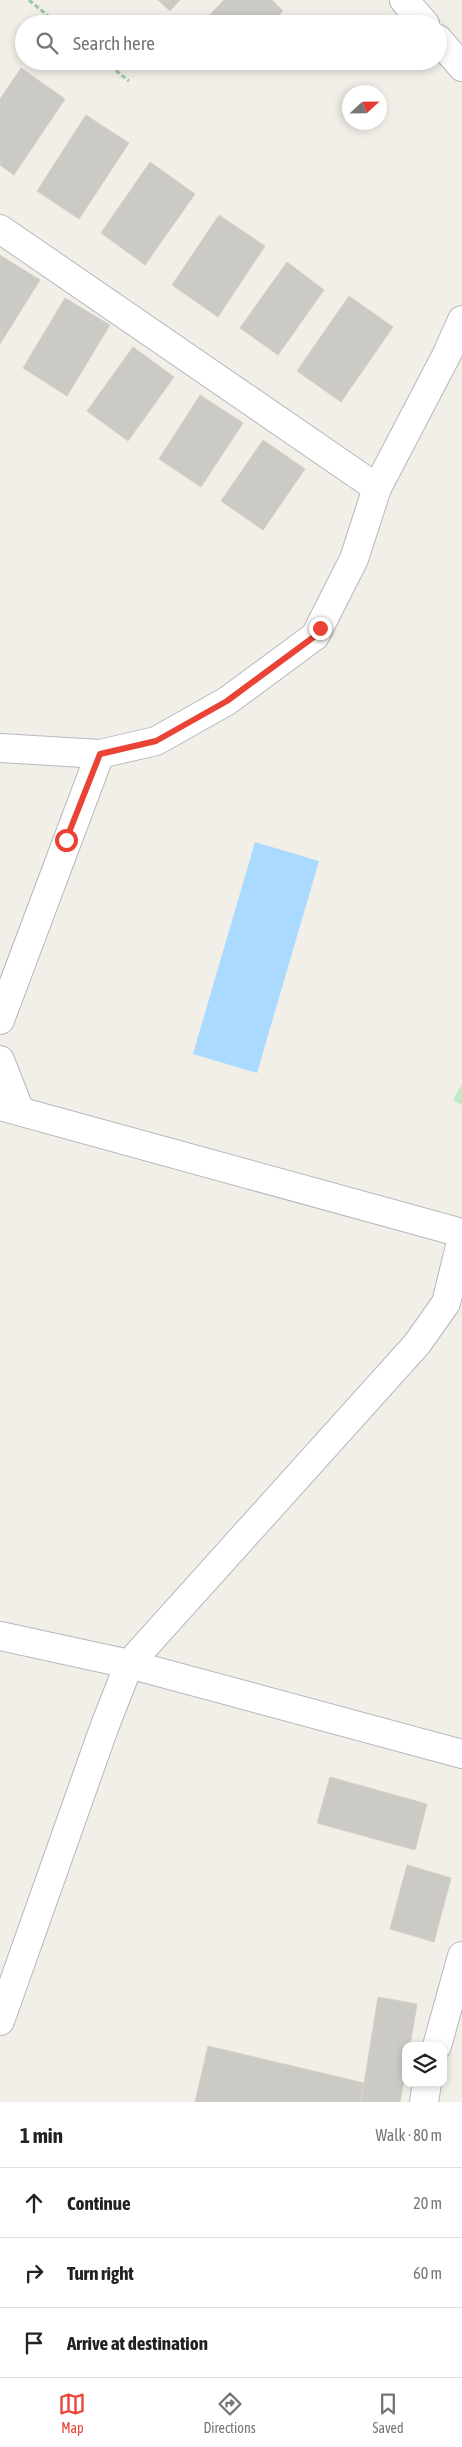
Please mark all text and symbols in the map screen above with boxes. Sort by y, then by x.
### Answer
search box [15,15,447,70]
icon: search [33,29,61,57]
text: Search here [73,32,155,54]
north arrow [342,85,387,130]
route end [309,617,332,640]
route start [55,829,78,852]
map controls [402,2042,447,2087]
button: layers [402,2042,447,2087]
text: 1 min [20,2123,63,2147]
text: Walk · 80 m [376,2126,442,2144]
icon: ahead [20,2189,48,2217]
text: Continue [67,2192,131,2214]
text: 20 m [413,2194,442,2212]
icon: right [20,2259,48,2287]
text: Turn right [67,2262,134,2284]
text: 60 m [413,2264,442,2282]
icon: arrive [20,2329,48,2357]
text: Arrive at destination [67,2332,208,2354]
tab: Map [58,2390,86,2436]
tab: Directions [203,2390,256,2436]
tab: Saved [373,2390,404,2436]

